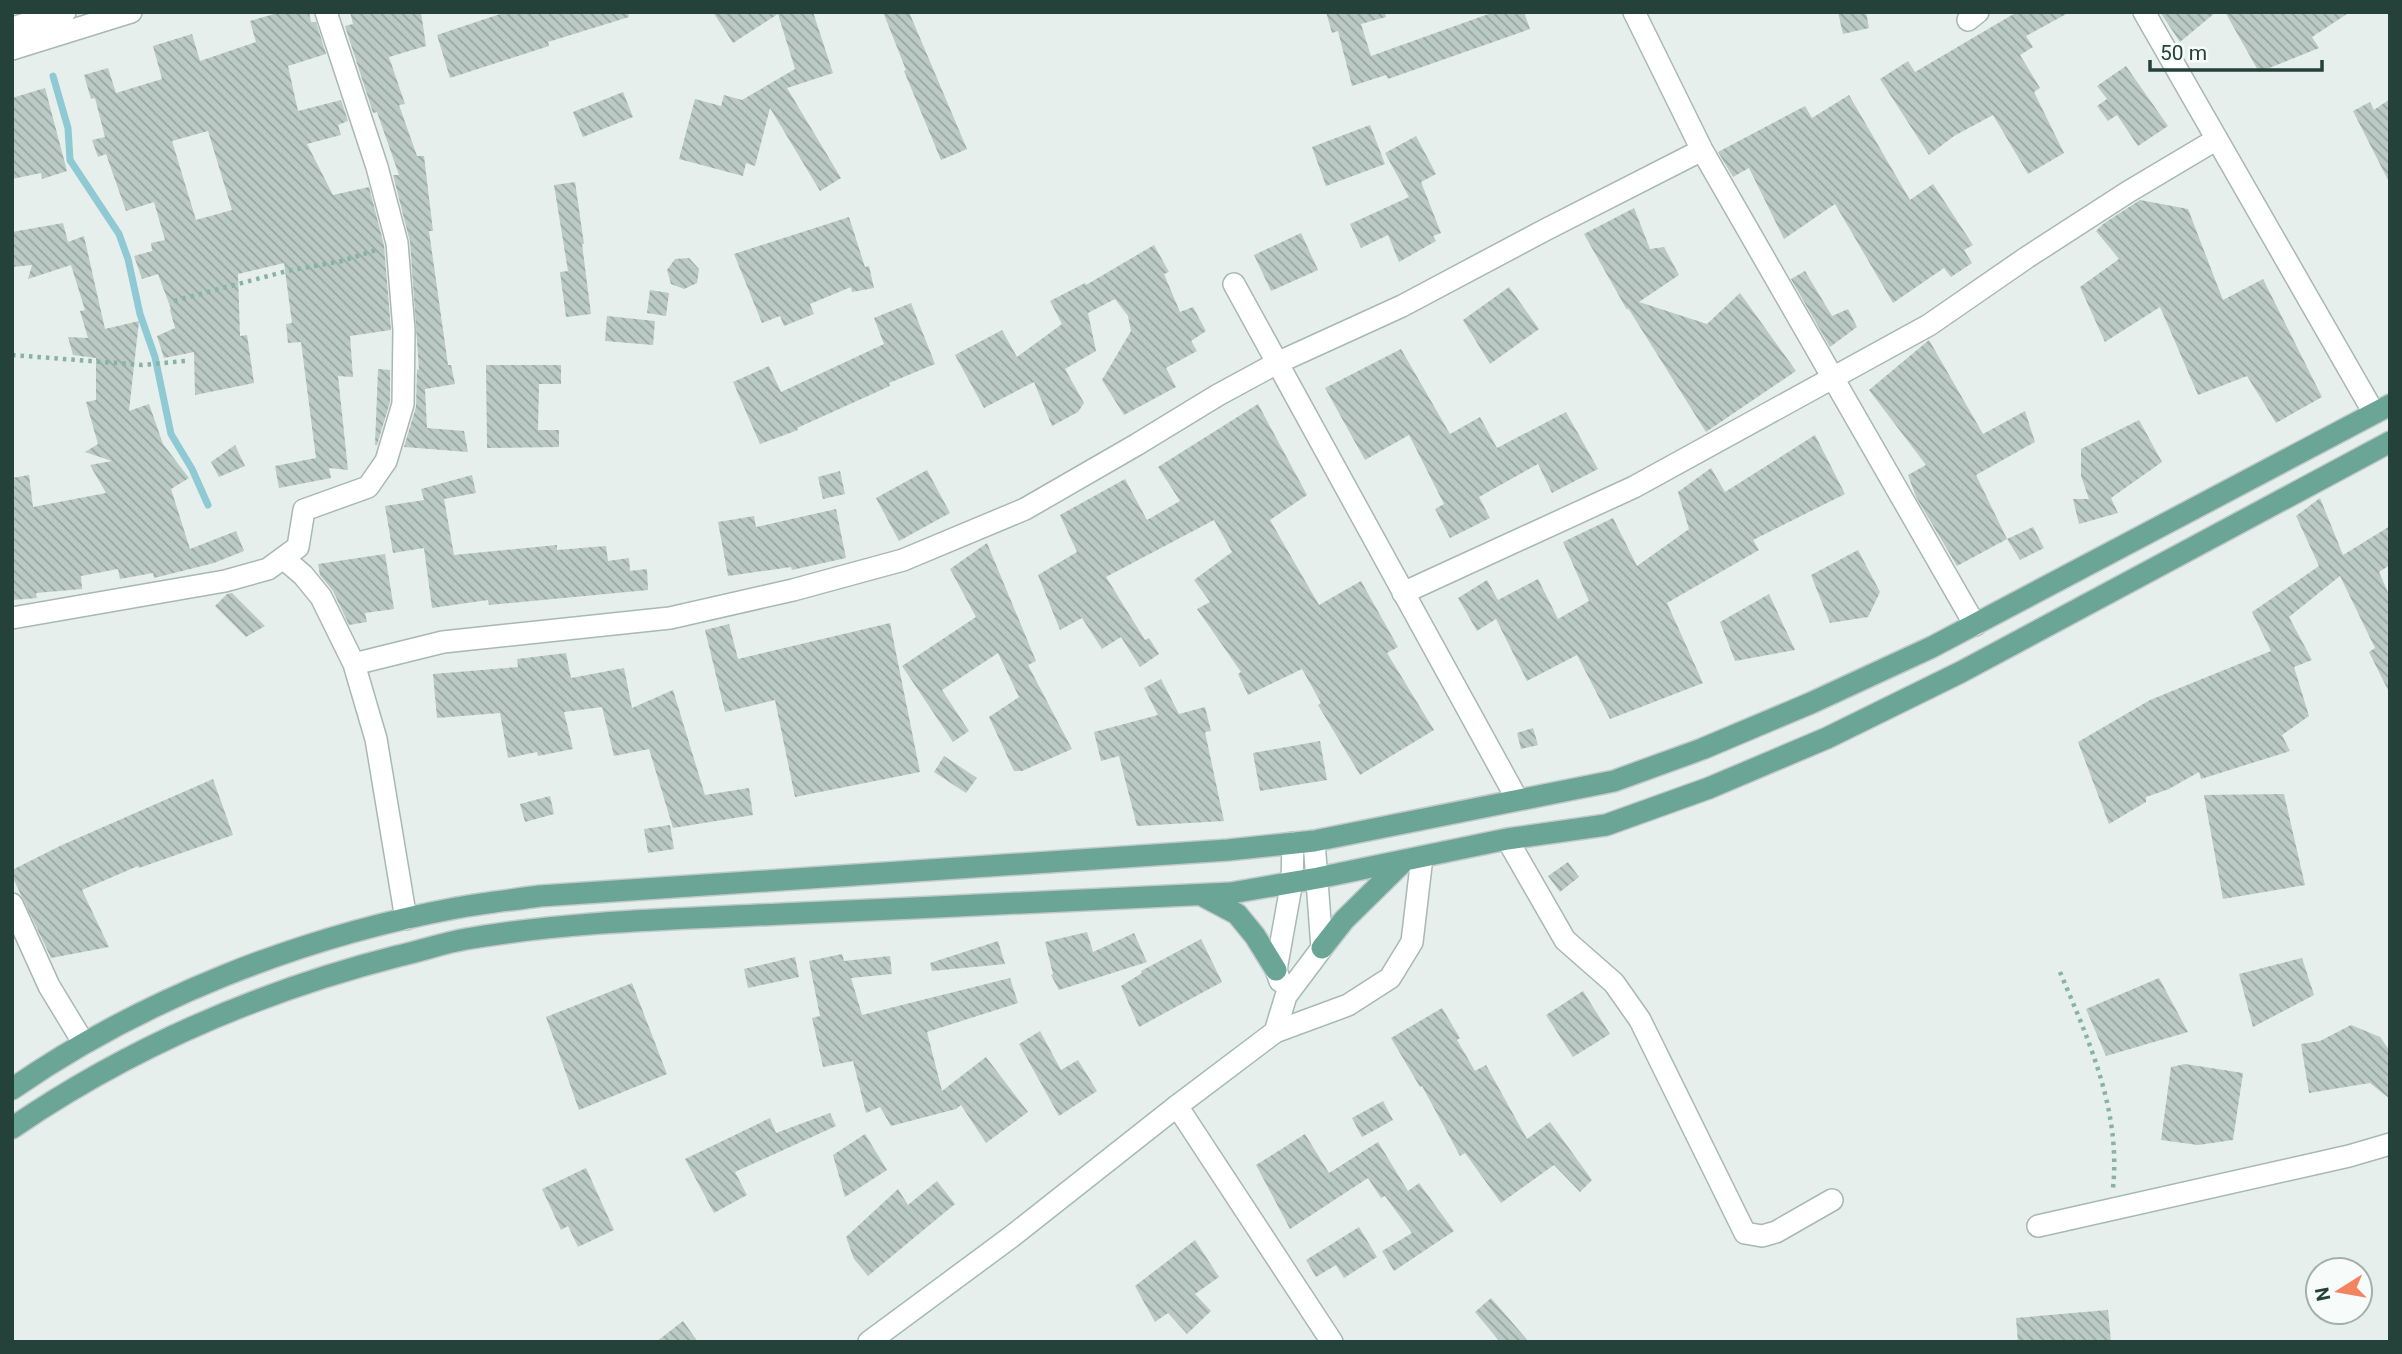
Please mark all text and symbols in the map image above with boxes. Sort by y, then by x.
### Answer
scale bar [2150,28,2322,72]
text: 50 m [2160,41,2207,65]
north arrow [2304,1256,2374,1326]
text: N [2310,1285,2335,1303]

